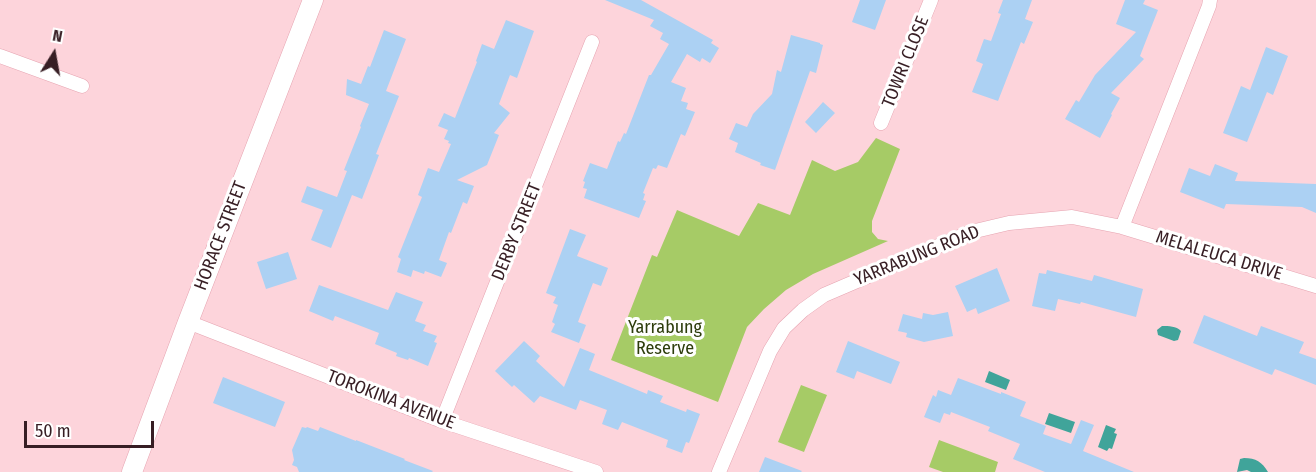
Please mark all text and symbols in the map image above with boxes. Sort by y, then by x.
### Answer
street label: TOWRI CLOSE [878,13,934,111]
north arrow [24,24,84,84]
text: N [51,26,64,46]
street label: HORACE STREET [190,178,252,294]
street label: DERBY STREET [488,180,546,284]
street label: YARRABUNG ROAD [851,221,983,291]
street label: MELALEUCA DRIVE [1153,227,1285,285]
park label: Yarrabung Reserve [628,317,702,360]
street label: TOROKINA AVENUE [324,366,458,434]
scale bar [27,409,158,447]
text: 50 m [35,420,71,442]

